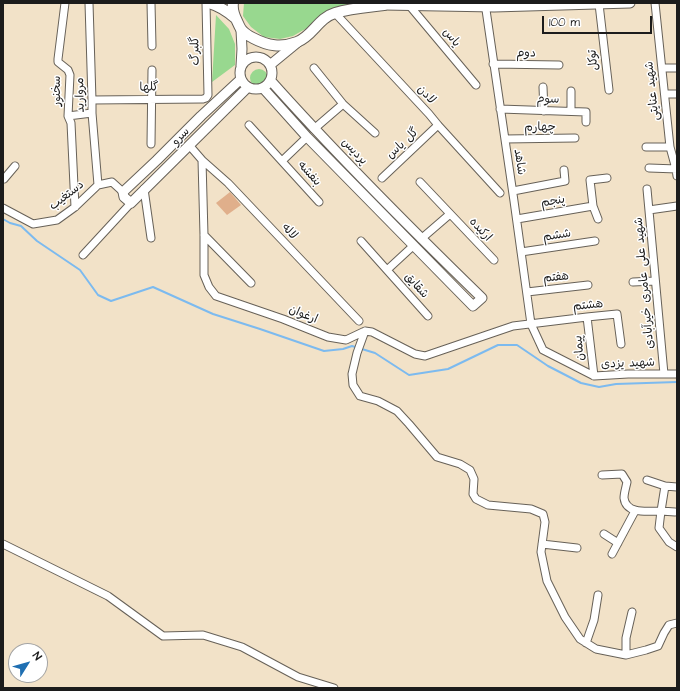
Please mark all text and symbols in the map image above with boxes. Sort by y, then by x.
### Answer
scale bar [544,8,654,34]
text: 100 m [549,14,580,31]
street label: یاس [439,26,463,50]
street label: گلبرگ [189,36,203,66]
street label: دوم [516,47,536,61]
street label: توکل [586,49,602,71]
street label: شهید عنایتی [643,61,663,121]
street label: سخنور [50,76,64,106]
street label: مروارید [73,77,89,113]
street label: گلها [139,81,159,95]
street label: لادن [414,83,438,107]
street label: سوم [536,92,560,108]
street label: چهارم [524,121,556,135]
street label: سرو [169,125,193,149]
street label: گل یاس [384,125,422,163]
street label: پردیس [338,136,370,168]
street label: شاهد [510,148,528,176]
street label: بنفشه [294,159,324,189]
street label: دستغیب [47,178,87,214]
street label: پنجم [540,193,566,211]
street label: ارکیده [466,215,494,245]
street label: شهید علی عامری خیرآبادی [632,217,658,349]
street label: لاله [278,221,300,243]
street label: ششم [542,227,572,245]
street label: هفتم [542,269,570,287]
street label: شقایق [401,270,431,302]
street label: هشتم [572,297,604,315]
street label: ارغوان [286,303,320,327]
street label: پیمان [572,335,588,361]
street label: شهید یزدی [601,356,655,372]
north arrow [8,643,48,683]
text: N [29,649,45,663]

